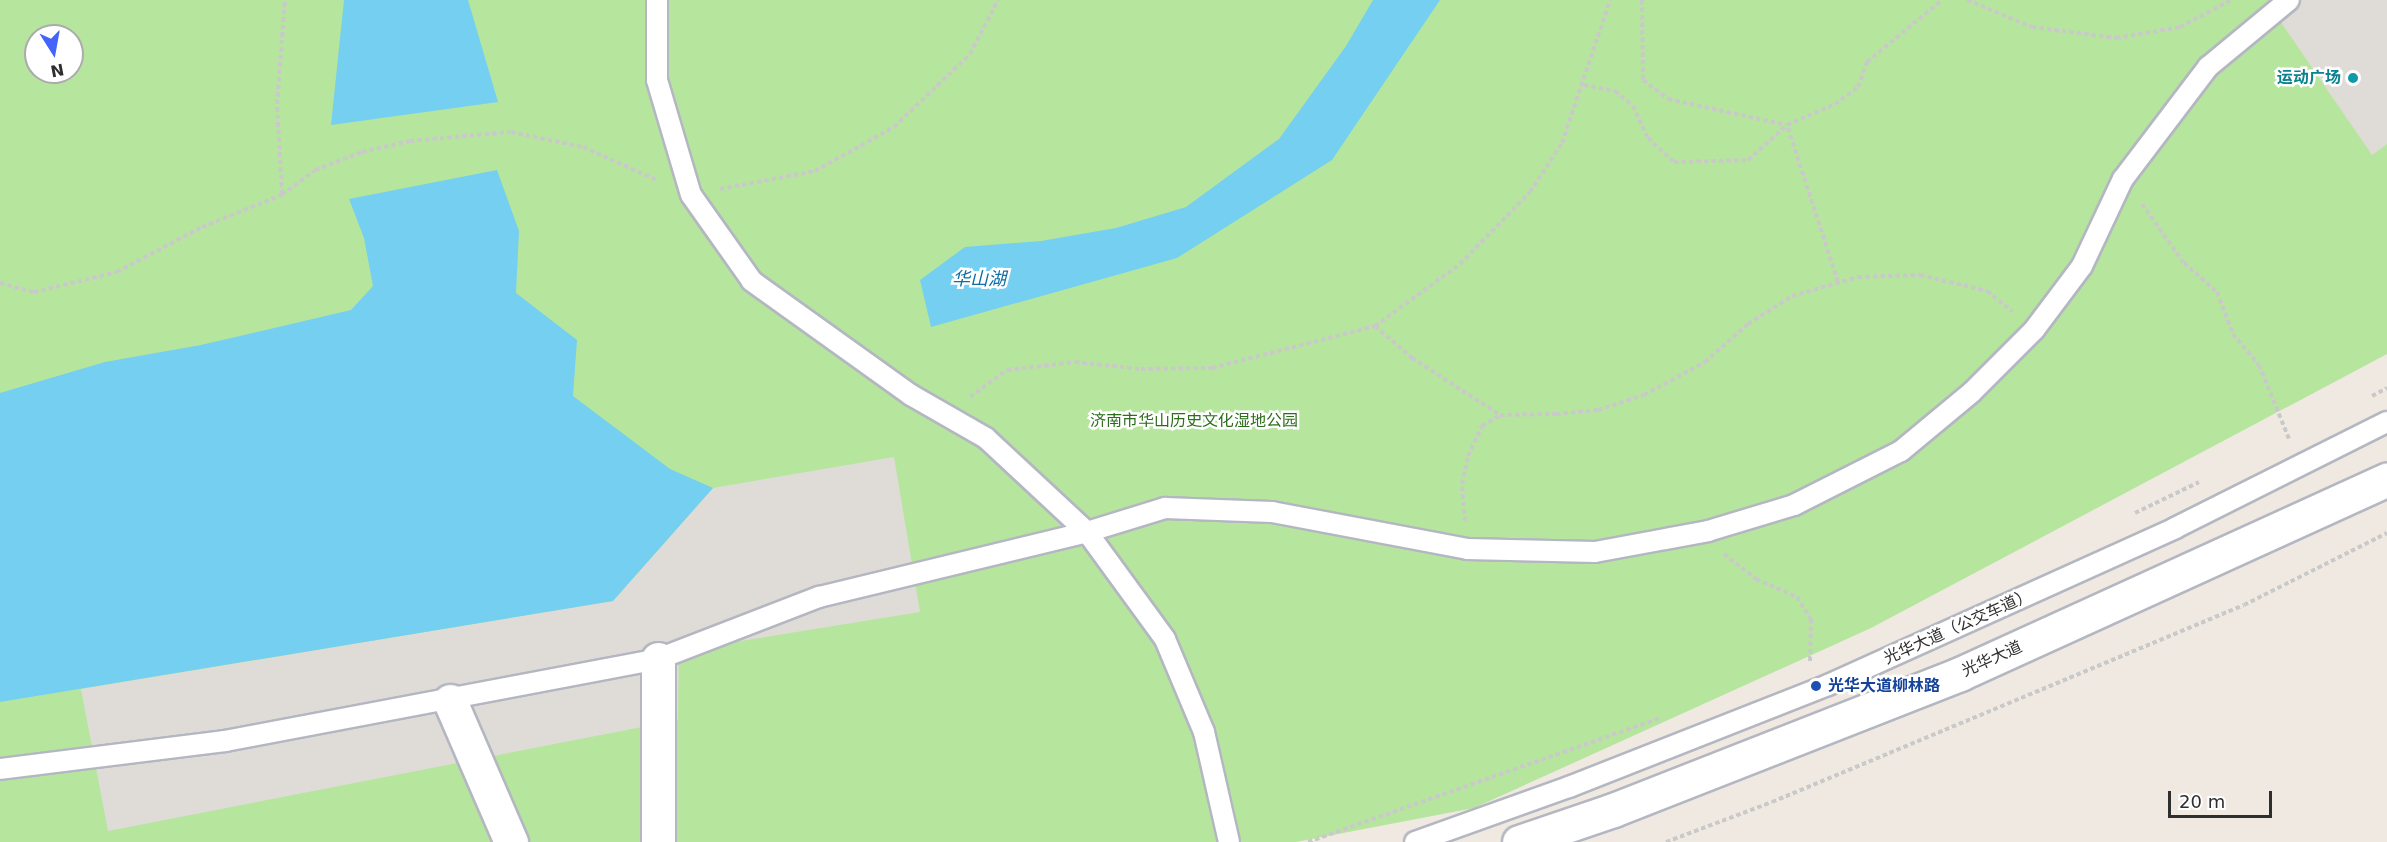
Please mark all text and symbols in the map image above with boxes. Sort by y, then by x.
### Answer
north arrow [24,24,84,84]
text: N [49,60,66,81]
place label: 运动广场 [2277,68,2341,88]
marker: 运动广场 [2346,71,2360,85]
water label: 华山湖 [952,268,1006,290]
park label: 济南市华山历史文化湿地公园 [1090,411,1298,431]
street label: 光华大道（公交车道） [1881,586,2035,668]
street label: 光华大道 [1959,637,2025,681]
place label: 光华大道柳林路 [1828,676,1940,696]
marker: 光华大道柳林路 [1809,679,1823,693]
scale bar [2171,779,2274,817]
text: 20 m [2179,791,2225,812]

